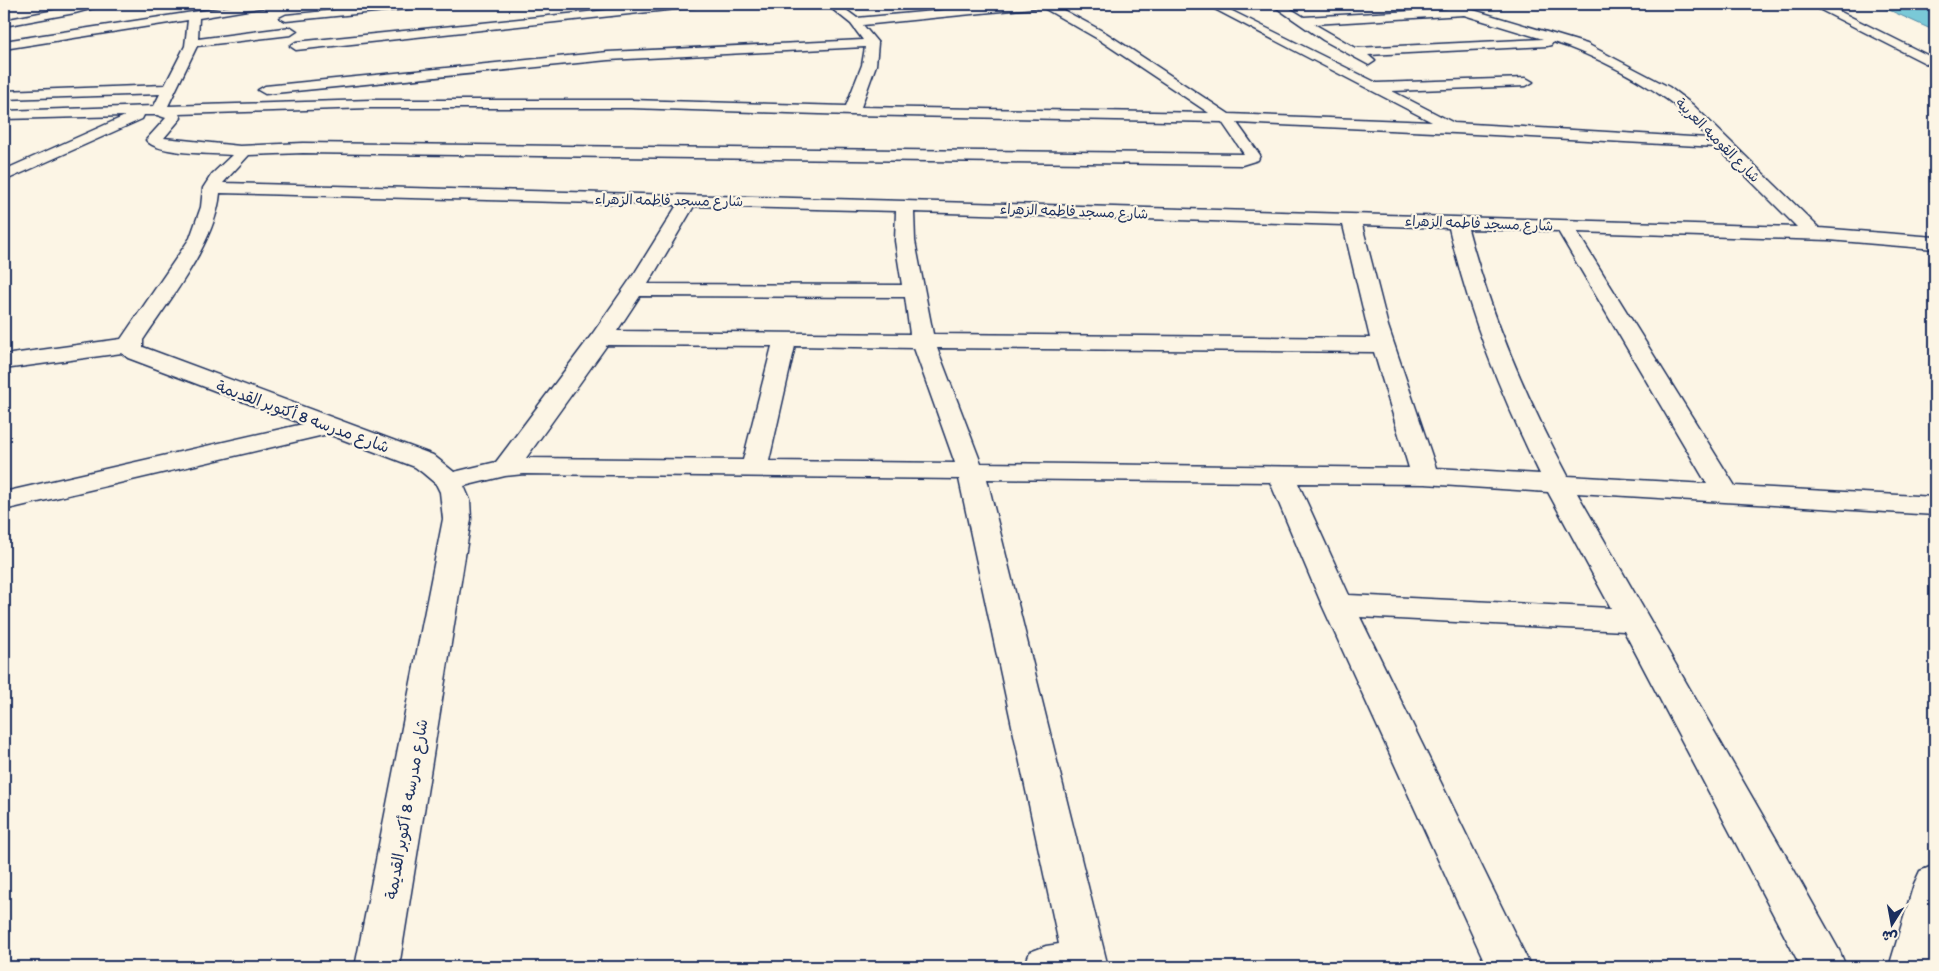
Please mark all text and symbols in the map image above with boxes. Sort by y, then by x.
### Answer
street label: شارع القوميه العربية [1671,95,1763,187]
street label: شارع مسجد فاطمه الزهراء [595,191,743,211]
street label: شارع مسجد فاطمه الزهراء [999,200,1148,224]
street label: شارع مسجد فاطمه الزهراء [1404,212,1553,236]
street label: شارع مدرسه 8 أكتوبر القديمة [213,376,392,459]
street label: شارع مدرسه 8 أكتوبر القديمة [381,717,434,901]
north arrow [1866,898,1916,948]
text: ش [1880,926,1899,946]

